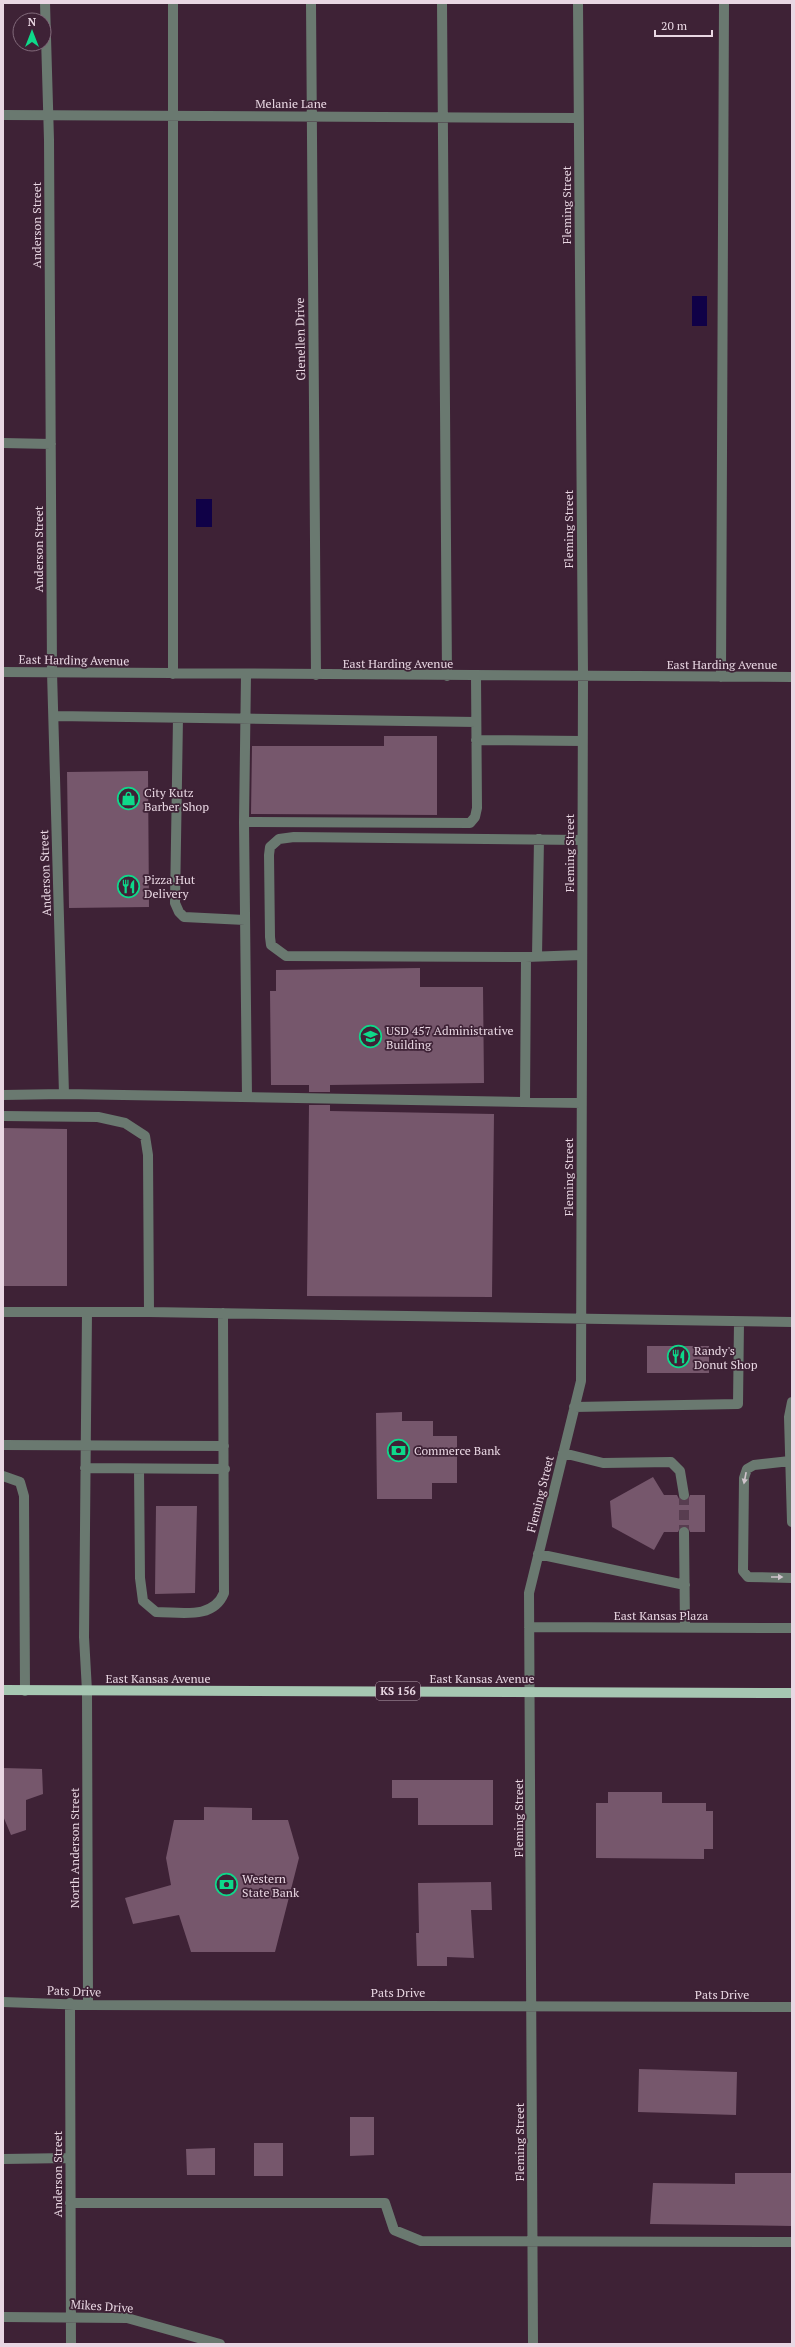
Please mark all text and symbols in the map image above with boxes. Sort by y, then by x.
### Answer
north arrow [12,12,52,52]
scale bar [655,12,712,38]
text: N [28,15,37,29]
text: 20 m [661,18,688,33]
street label: Melanie Lane [255,96,327,111]
street label: Fleming Street [559,165,574,244]
street label: Anderson Street [29,181,44,268]
street label: Glenellen Drive [292,297,308,381]
street label: Fleming Street [561,489,576,568]
street label: Anderson Street [31,505,46,592]
street label: East Harding Avenue [19,652,129,668]
street label: East Harding Avenue [343,656,453,671]
street label: East Harding Avenue [667,657,777,672]
place label: City Kutz Barber Shop [144,785,209,814]
shop icon: City Kutz Barber Shop [115,786,141,812]
street label: Fleming Street [562,813,577,892]
street label: Anderson Street [36,829,54,917]
place label: Pizza Hut Delivery [144,872,196,901]
restaurant icon: Pizza Hut Delivery [116,873,142,899]
place label: USD 457 Administrative Building [386,1023,514,1052]
school or university icon: USD 457 Administrative Building [357,1024,383,1050]
street label: Fleming Street [561,1137,576,1216]
place label: Randy's Donut Shop [694,1343,758,1372]
restaurant icon: Randy's Donut Shop [665,1344,691,1370]
bank icon: Commerce Bank [385,1437,411,1463]
place label: Commerce Bank [414,1443,501,1458]
street label: Fleming Street [523,1454,557,1534]
one-way arrow [742,1472,748,1484]
one-way arrow [771,1574,784,1580]
street label: East Kansas Plaza [614,1608,708,1623]
street label: East Kansas Avenue [106,1671,210,1686]
street label: East Kansas Avenue [430,1671,534,1686]
road number: KS 156 [376,1682,420,1700]
street label: Fleming Street [511,1778,526,1857]
street label: North Anderson Street [67,1787,82,1908]
place label: Western State Bank [242,1871,300,1900]
bank icon: Western State Bank [213,1872,239,1898]
street label: Pats Drive [47,1983,101,1999]
street label: Pats Drive [371,1985,425,2000]
street label: Pats Drive [695,1987,749,2002]
street label: Fleming Street [512,2102,527,2181]
street label: Anderson Street [50,2130,65,2217]
street label: Mikes Drive [70,2296,134,2316]

